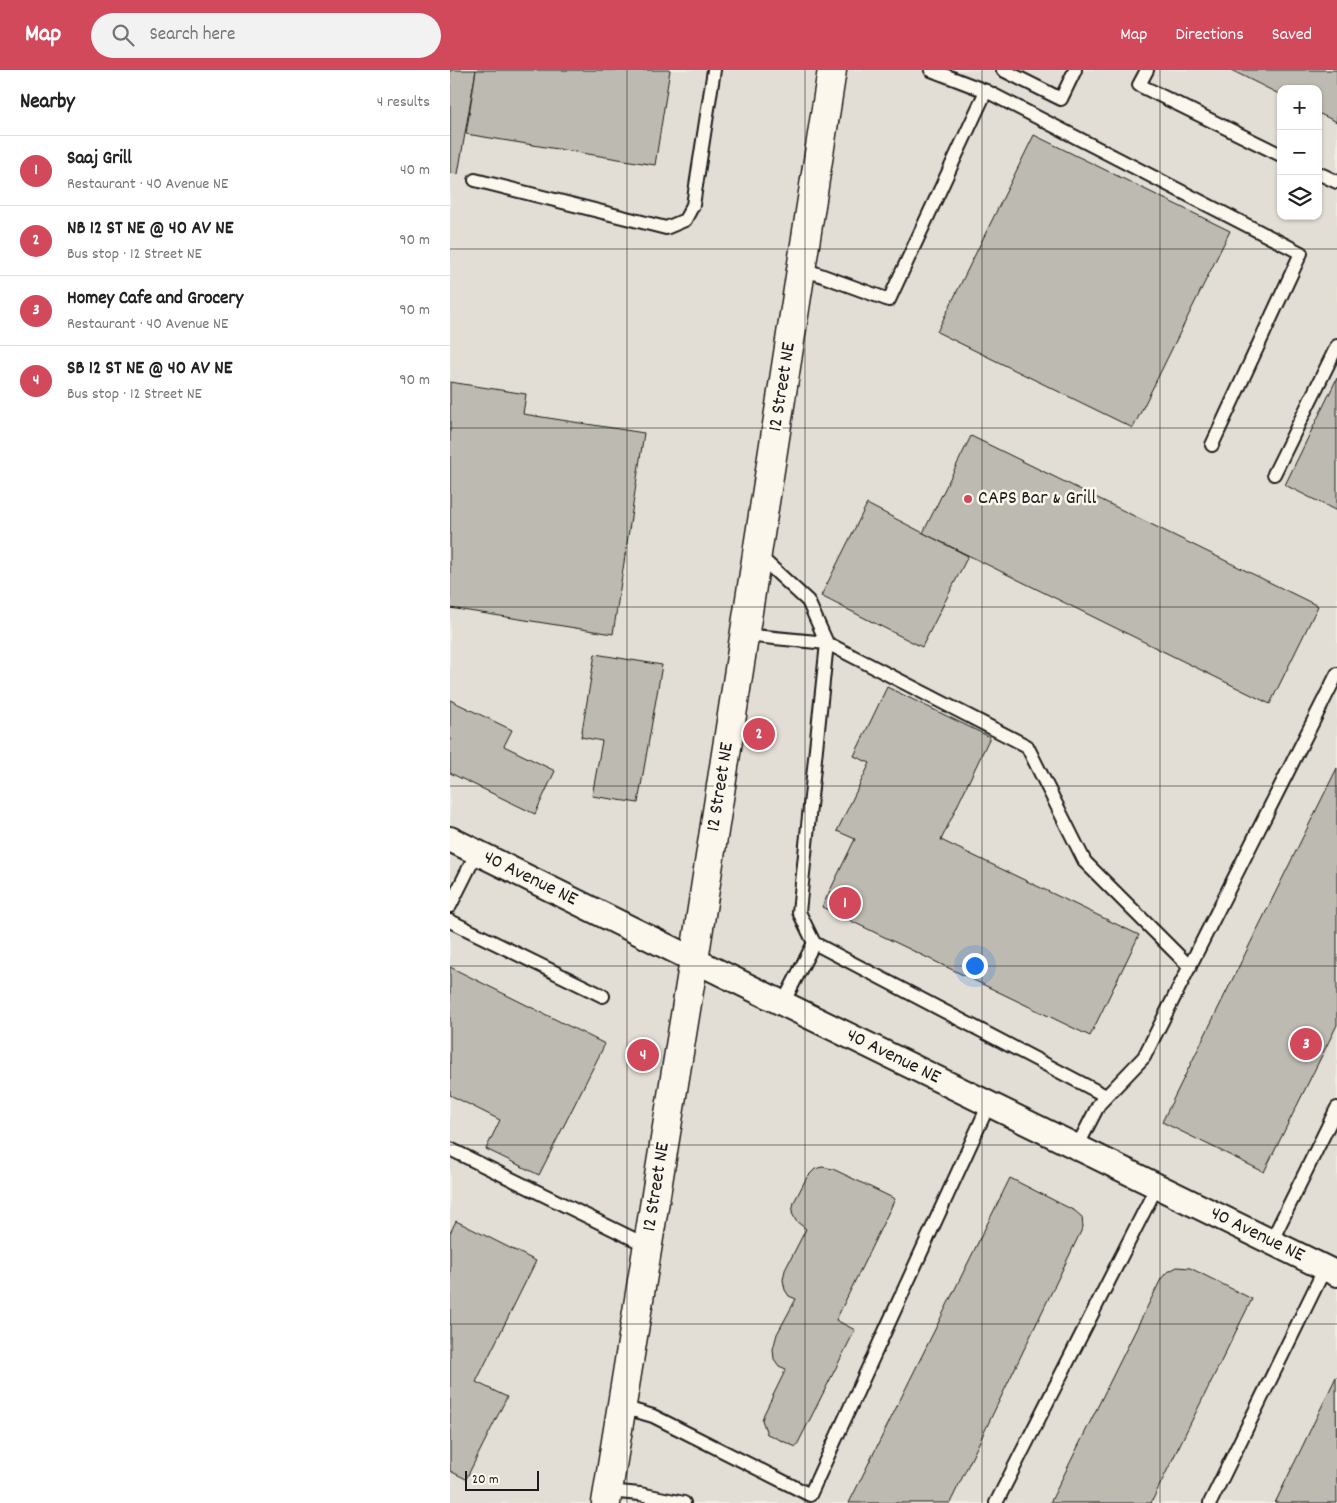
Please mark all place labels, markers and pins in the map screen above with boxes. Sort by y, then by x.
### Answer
place label: CAPS Bar & Grill [978,485,1096,513]
marker: CAPS Bar & Grill [962,493,974,505]
pin: 2 [743,715,775,753]
pin: 1 [829,884,861,922]
pin: 3 [1290,1025,1322,1063]
pin: 4 [627,1036,659,1074]

